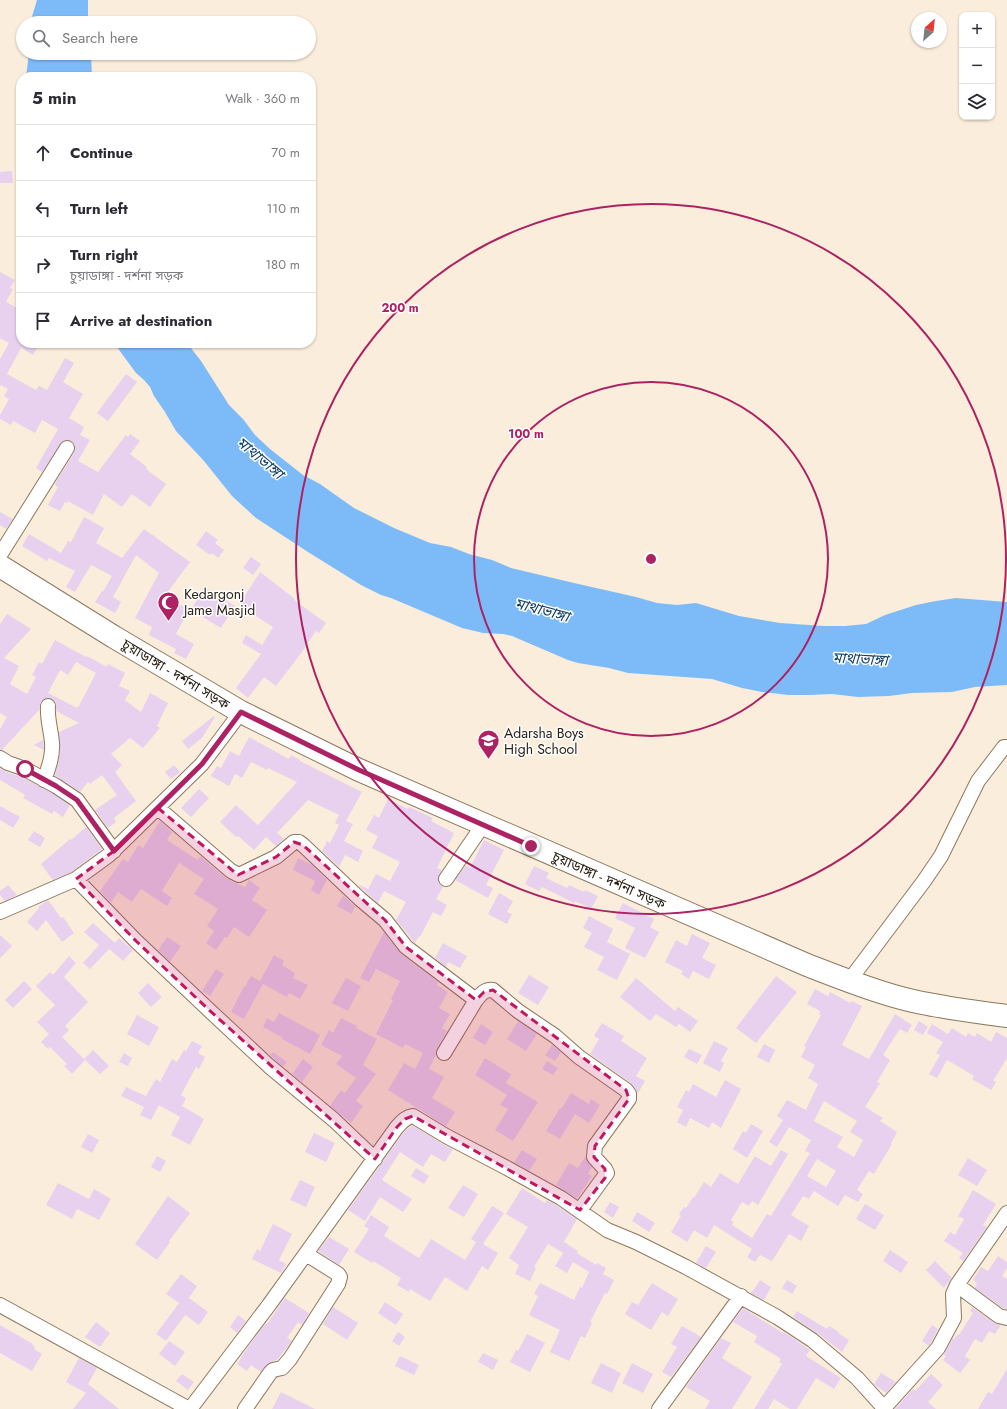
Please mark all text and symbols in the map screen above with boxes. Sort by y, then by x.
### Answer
north arrow [911,12,947,48]
map controls [959,12,995,120]
button: + [959,12,995,48]
search box [16,16,316,60]
icon: search [30,27,52,49]
text: Search here [62,27,138,49]
button: − [959,48,995,84]
button: layers [959,84,995,120]
text: 5 min [32,86,76,110]
text: Walk · 360 m [225,89,300,108]
icon: ahead [32,142,54,164]
text: Continue [70,142,133,164]
text: 70 m [271,143,300,162]
icon: left [32,198,54,220]
text: Turn left [70,198,128,220]
text: 110 m [266,199,300,218]
text: Turn right [70,244,138,266]
icon: right [32,254,54,276]
text: 180 m [265,255,300,274]
text: চুয়াডাঙ্গা - দর্শনা সড়ক [70,266,183,285]
text: 200 m [381,299,419,317]
icon: arrive [32,310,54,332]
text: Arrive at destination [70,310,212,332]
text: 100 m [508,425,544,443]
water label: মাথাভাঙ্গা [232,432,291,486]
centre of rings [644,552,658,566]
place label: Kedargonj Jame Masjid [182,584,255,620]
mosque icon: Kedargonj Jame Masjid [156,589,182,622]
water label: মাথাভাঙ্গা [512,592,575,629]
street label: চুয়াডাঙ্গা - দর্শনা সড়ক [118,633,234,714]
water label: মাথাভাঙ্গা [832,647,891,672]
place label: Adarsha Boys High School [504,723,584,759]
school or university icon: Adarsha Boys High School [475,728,501,761]
route start [16,760,34,778]
route end [522,837,540,855]
street label: চুয়াডাঙ্গা - দর্শনা সড়ক [548,846,669,914]

